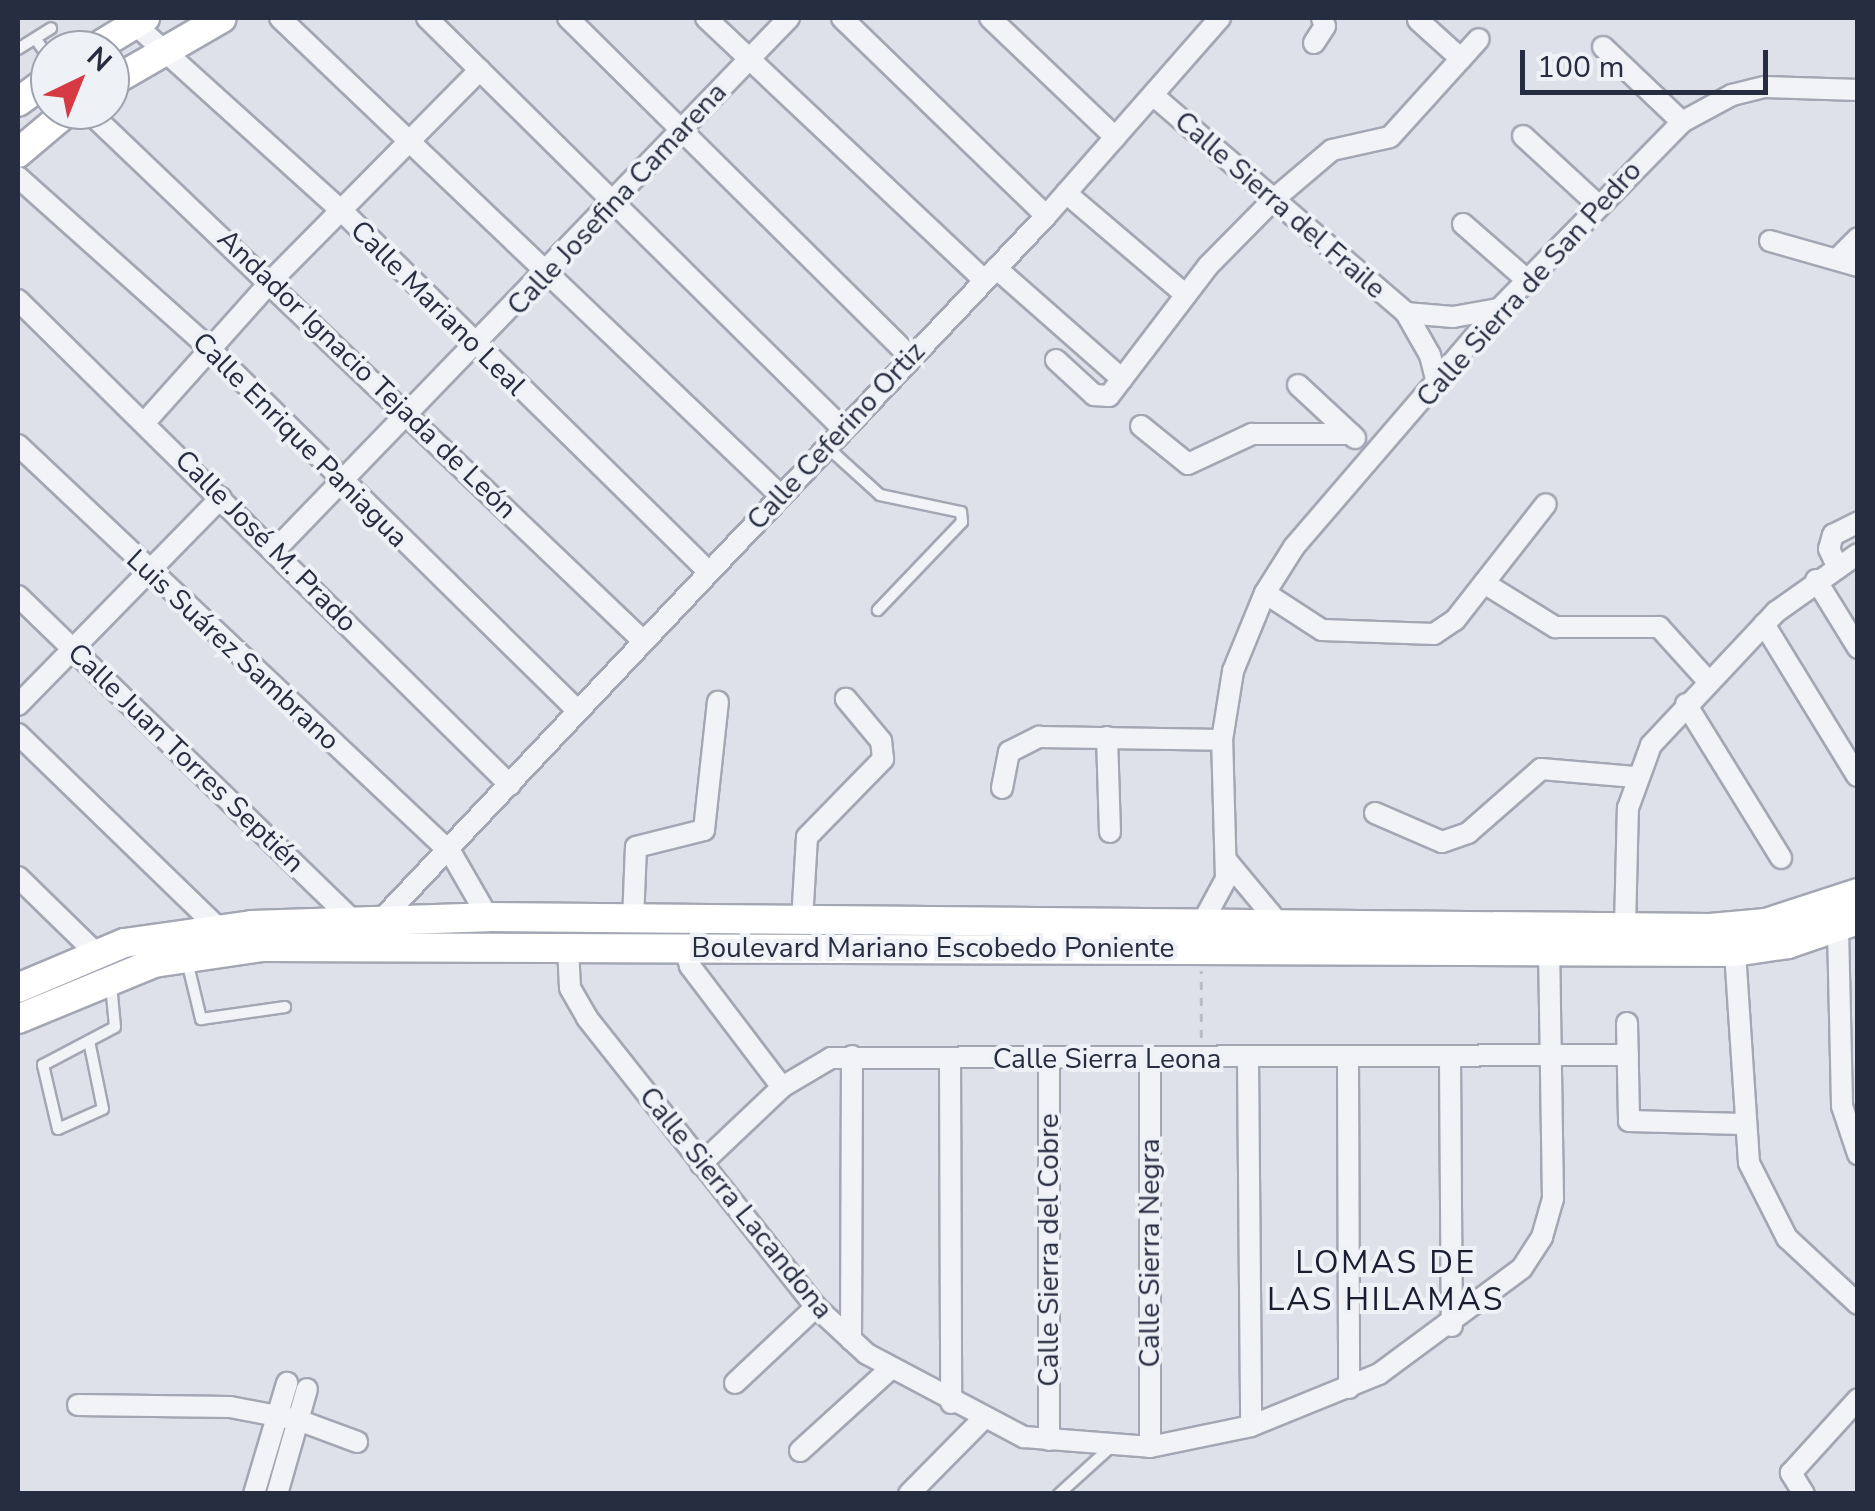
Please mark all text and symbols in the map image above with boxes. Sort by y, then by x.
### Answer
north arrow [30,30,130,130]
scale bar [1525,30,1772,92]
text: N [78,38,120,81]
text: 100 m [1537,47,1624,88]
street label: Calle Josefina Camarena [500,76,734,322]
street label: Calle Sierra del Fraile [1168,104,1392,306]
street label: Calle Sierra de San Pedro [1410,154,1648,414]
street label: Calle Mariano Leal [344,214,532,402]
street label: Andador Ignacio Tejada de León [211,222,523,526]
street label: Calle Enrique Paniagua [185,325,415,555]
street label: Calle Ceferino Ortiz [740,335,932,537]
street label: Calle José M. Prado [168,443,364,639]
street label: Luis Suárez Sambrano [120,543,346,757]
street label: Calle Juan Torres Septién [61,636,311,880]
street label: Boulevard Mariano Escobedo Poniente [692,931,1174,965]
street label: Calle Sierra Leona [993,1042,1221,1076]
street label: Calle Sierra Lacandona [632,1080,840,1326]
street label: Calle Sierra del Cobre [1032,1113,1066,1387]
street label: Calle Sierra Negra [1133,1138,1167,1368]
district label: LOMAS DE LAS HILAMAS [1267,1245,1505,1320]

